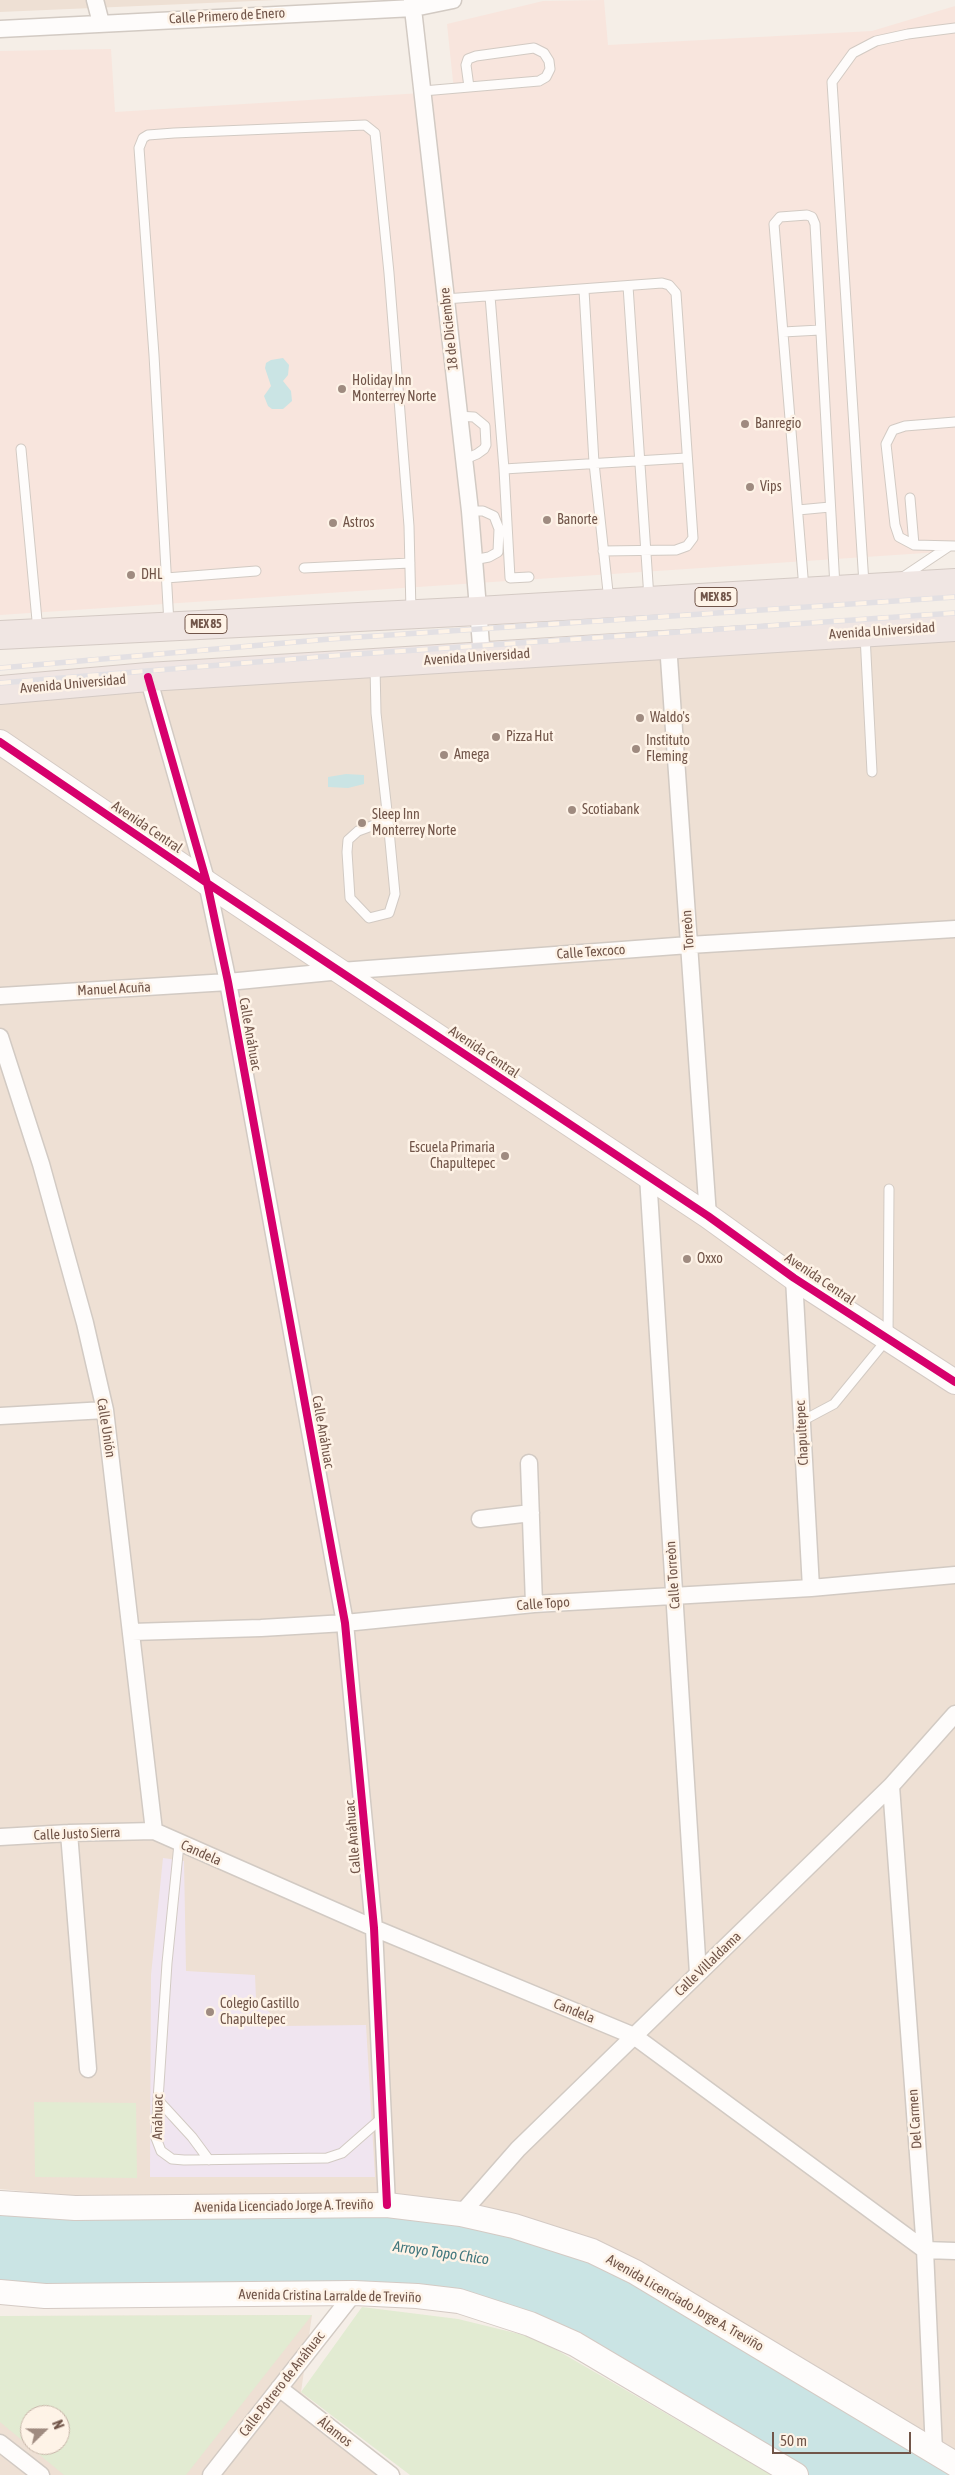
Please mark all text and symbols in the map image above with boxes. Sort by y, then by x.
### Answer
street label: Calle Primero de Enero [168,5,286,27]
street label: 18 de Diciembre [436,287,462,371]
place label: Holiday Inn Monterrey Norte [352,373,436,406]
marker: Holiday Inn Monterrey Norte [336,383,348,395]
place label: Banregio [755,416,801,432]
marker: Banregio [739,418,751,430]
place label: Vips [760,479,782,495]
marker: Vips [744,481,756,493]
place label: Banorte [557,512,598,528]
marker: Banorte [541,514,553,526]
place label: Astros [343,515,374,531]
marker: Astros [327,517,339,529]
place label: DHL [141,567,162,583]
marker: DHL [125,569,137,581]
road number: MEX 85 [695,588,737,606]
road number: MEX 85 [185,614,227,634]
street label: Avenida Universidad [828,619,936,643]
street label: Avenida Universidad [423,645,531,669]
street label: Avenida Universidad [19,671,127,697]
place label: Waldo's [650,710,690,726]
marker: Waldo's [634,712,646,724]
place label: Pizza Hut [506,729,553,745]
marker: Pizza Hut [490,731,502,743]
place label: Instituto Fleming [646,733,690,766]
marker: Instituto Fleming [630,743,642,755]
place label: Amega [454,747,490,763]
marker: Amega [438,749,450,761]
street label: Avenida Central [109,797,185,857]
place label: Scotiabank [582,802,639,818]
marker: Scotiabank [566,804,578,816]
place label: Sleep Inn Monterrey Norte [372,807,456,840]
marker: Sleep Inn Monterrey Norte [356,817,368,829]
street label: Torreòn [678,910,698,950]
street label: Calle Texcoco [556,941,626,963]
street label: Manuel Acuña [77,979,151,999]
street label: Calle Anáhuac [235,996,265,1072]
street label: Avenida Central [446,1022,522,1082]
place label: Escuela Primaria Chapultepec [409,1140,495,1172]
marker: Escuela Primaria Chapultepec [499,1150,511,1162]
street label: Avenida Central [782,1249,858,1309]
place label: Oxxo [697,1251,723,1267]
marker: Oxxo [681,1253,693,1265]
street label: Calle Anáhuac [308,1394,338,1470]
street label: Calle Unión [93,1397,119,1459]
street label: Chapultepec [792,1400,812,1466]
street label: Calle Torreòn [662,1540,684,1610]
street label: Calle Topo [516,1594,570,1614]
street label: Calle Anáhuac [341,1800,365,1874]
street label: Calle Justo Sierra [33,1824,121,1844]
street label: Candela [178,1837,224,1869]
street label: Calle Villaldama [671,1928,745,2000]
street label: Candela [551,1995,597,2027]
place label: Colegio Castillo Chapultepec [220,1996,299,2028]
marker: Colegio Castillo Chapultepec [204,2006,216,2018]
street label: Del Carmen [905,2088,925,2150]
street label: Anáhuac [149,2094,167,2140]
street label: Avenida Licenciado Jorge A. Treviño [194,2196,374,2216]
water label: Arroyo Topo Chico [392,2237,490,2269]
street label: Avenida Licenciado Jorge A. Treviño [603,2251,767,2355]
street label: Avenida Cristina Larralde de Treviño [238,2286,422,2306]
street label: Calle Potrero de Anáhuac [236,2328,328,2440]
north arrow [20,2405,70,2455]
street label: Álamos [315,2413,355,2451]
text: N [49,2418,67,2432]
scale bar [775,2422,914,2454]
text: 50 m [780,2432,807,2449]

